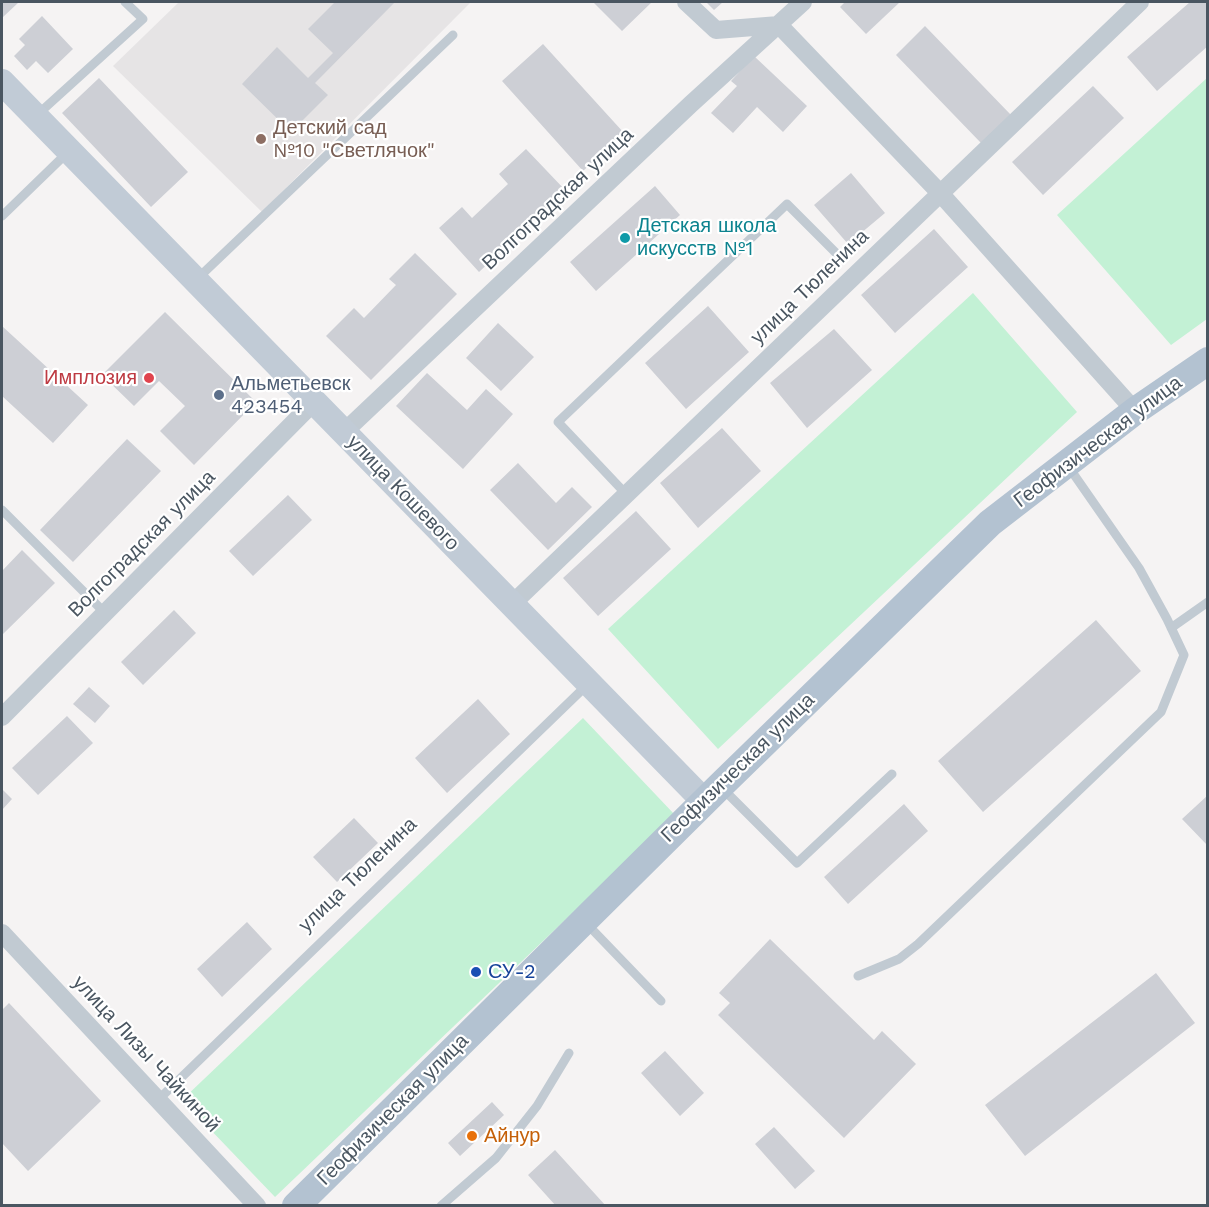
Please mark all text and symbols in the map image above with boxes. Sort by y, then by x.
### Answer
place label: Детский сад №10 "Светлячок" [273,116,435,163]
street label: Волгоградская улица [477,123,639,275]
marker: Детский сад №10 "Светлячок" [254,132,268,146]
place label: Детская школа искусств №1 [637,214,776,261]
street label: улица Тюленина [746,225,874,349]
marker: Детская школа искусств №1 [618,231,632,245]
place label: Имплозия [44,366,137,390]
marker: Имплозия [142,371,156,385]
street label: Геофизическая улица [1009,371,1187,513]
place label: Альметьевск 423454 [231,372,350,419]
marker: Альметьевск 423454 [212,388,226,402]
street label: улица Кошевого [342,430,464,556]
street label: Волгоградская улица [64,466,220,622]
street label: Геофизическая улица [656,688,820,848]
street label: улица Тюленина [294,813,422,937]
place label: СУ-2 [488,960,536,984]
marker: СУ-2 [469,965,483,979]
street label: улица Лизы Чайкиной [67,971,225,1137]
street label: Геофизическая улица [312,1029,474,1191]
place label: Айнур [484,1124,540,1148]
marker: Айнур [465,1129,479,1143]

